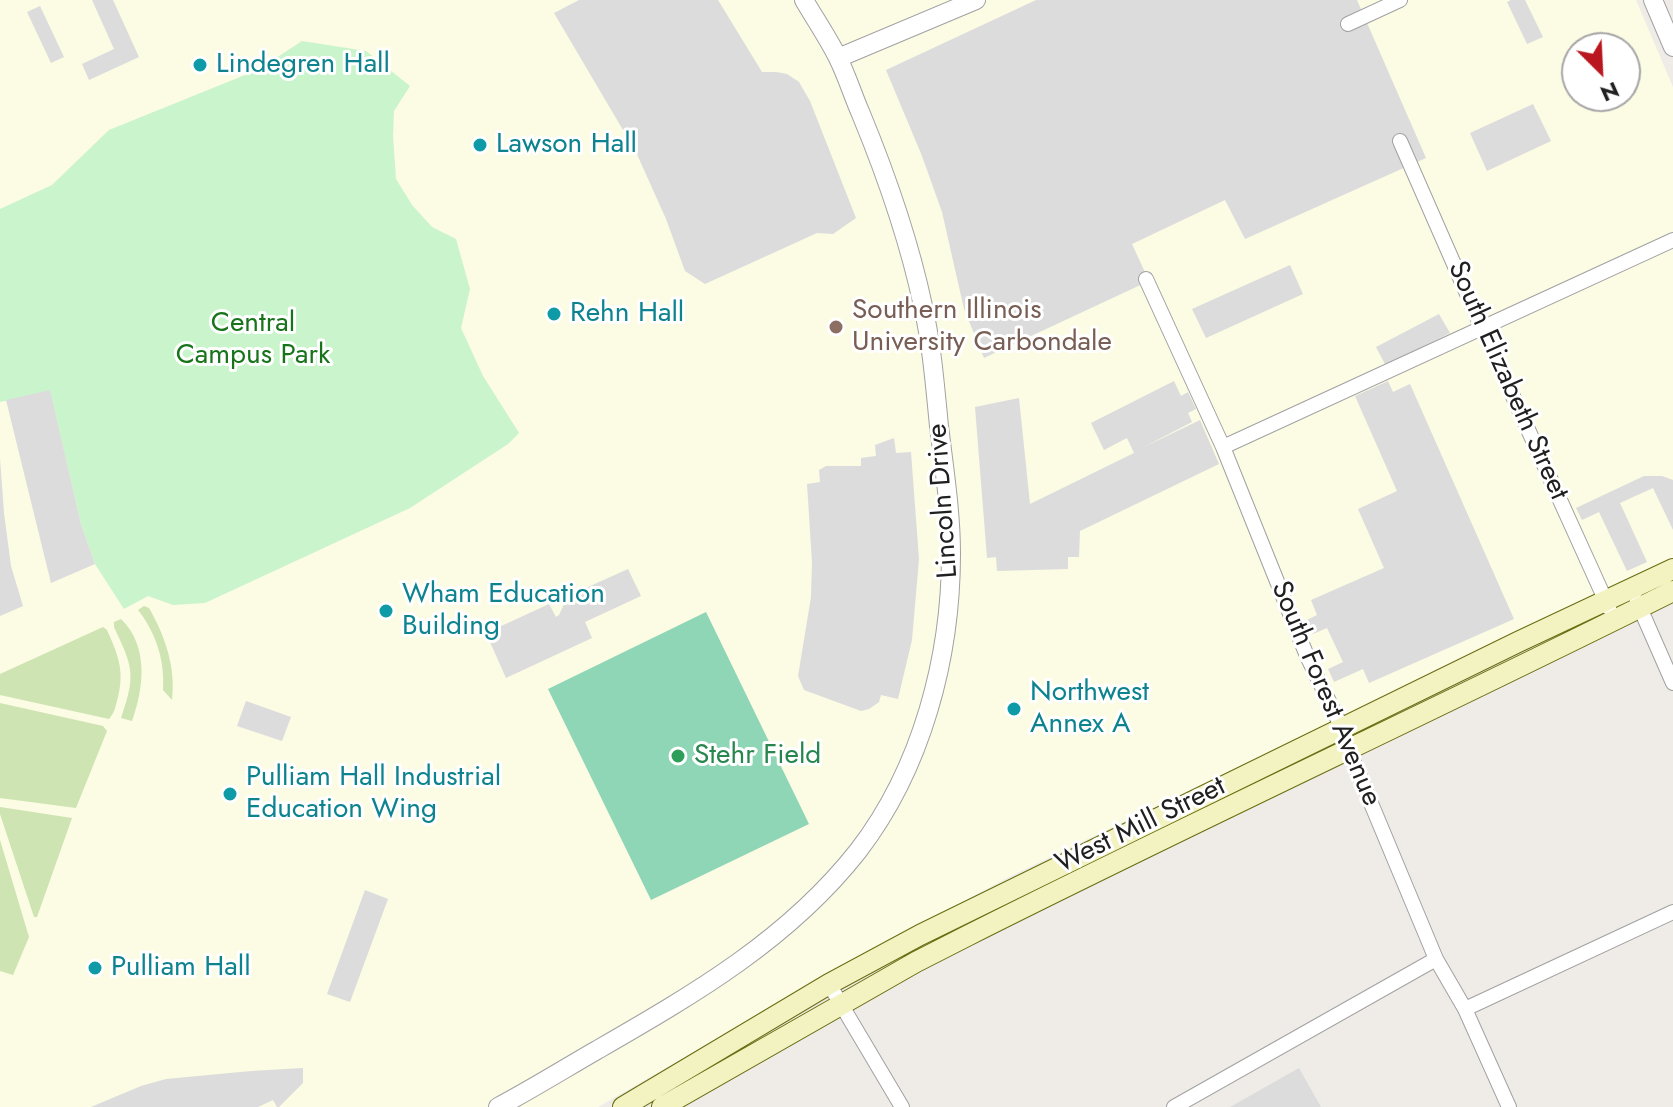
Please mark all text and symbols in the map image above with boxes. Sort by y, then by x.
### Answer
north arrow [1561,32,1641,112]
place label: Lindegren Hall [216,48,390,82]
marker: Lindegren Hall [191,56,209,74]
text: N [1595,74,1624,110]
place label: Lawson Hall [496,128,637,162]
marker: Lawson Hall [471,136,489,154]
street label: South Elizabeth Street [1439,256,1575,506]
place label: Southern Illinois University Carbondale [852,294,1112,360]
place label: Rehn Hall [570,297,684,331]
marker: Rehn Hall [545,305,563,323]
park label: Central Campus Park [176,307,330,373]
marker: Southern Illinois University Carbondale [827,318,845,336]
street label: Lincoln Drive [922,422,966,580]
street label: South Forest Avenue [1262,577,1388,811]
place label: Wham Education Building [402,578,605,644]
marker: Wham Education Building [377,602,395,620]
place label: Northwest Annex A [1030,676,1149,742]
marker: Northwest Annex A [1005,700,1023,718]
place label: Stehr Field [694,739,821,773]
marker: Stehr Field [669,747,687,765]
place label: Pulliam Hall Industrial Education Wing [246,761,501,827]
street label: West Mill Street [1051,770,1231,882]
marker: Pulliam Hall Industrial Education Wing [221,785,239,803]
place label: Pulliam Hall [111,951,251,985]
marker: Pulliam Hall [86,959,104,977]

